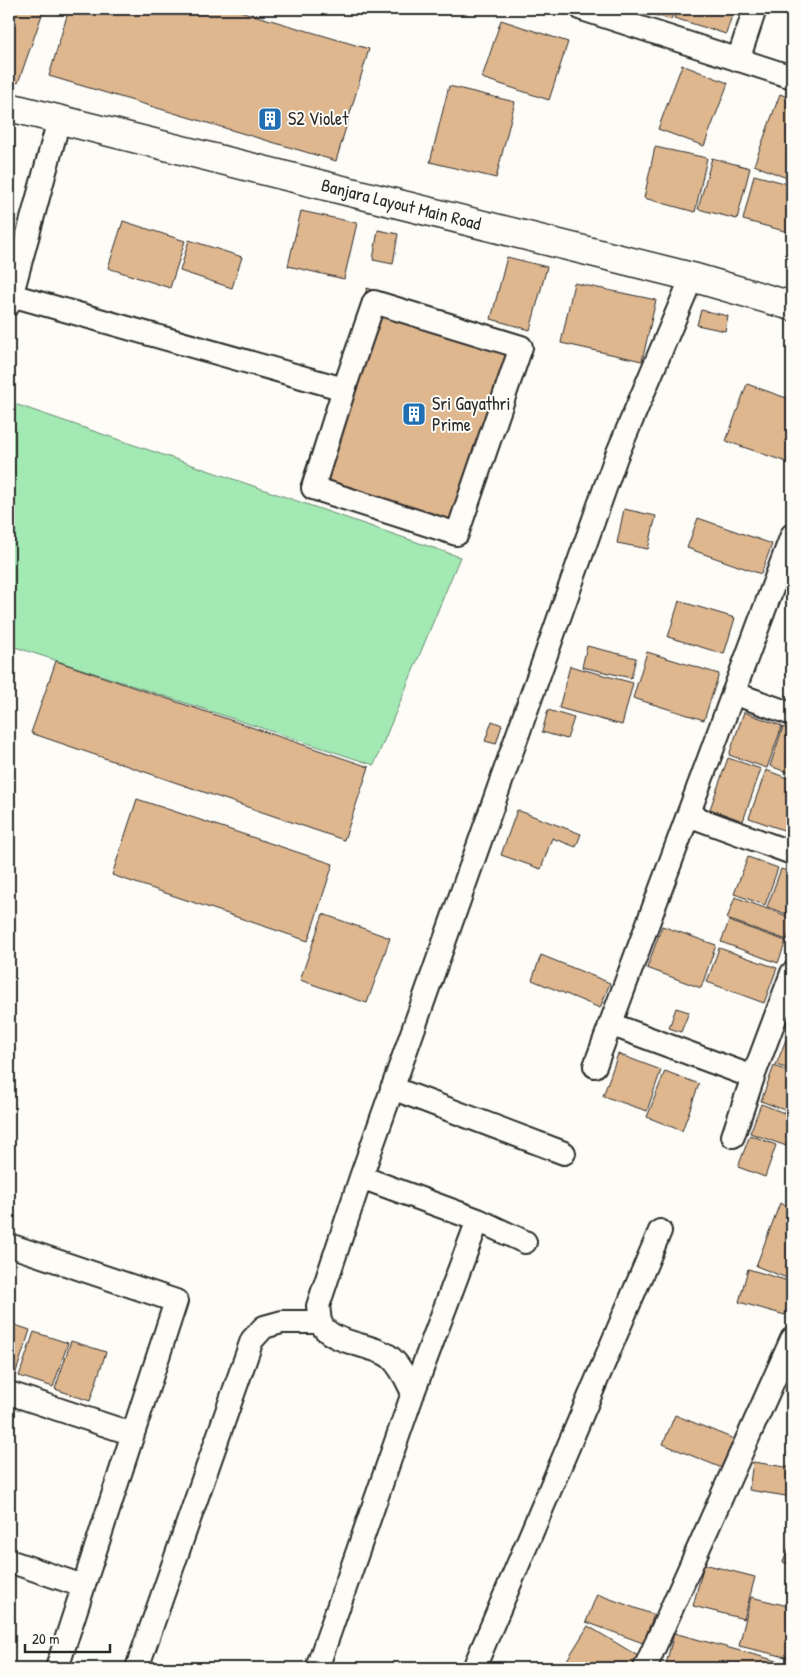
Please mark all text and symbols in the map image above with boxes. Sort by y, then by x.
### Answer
building icon: S2 Violet [257,106,283,132]
place label: S2 Violet [288,106,349,131]
street label: Banjara Layout Main Road [319,172,484,236]
place label: Sri Gayathri Prime [432,391,510,437]
building icon: Sri Gayathri Prime [401,401,427,427]
scale bar [25,1622,110,1654]
text: 20 m [32,1628,59,1649]

